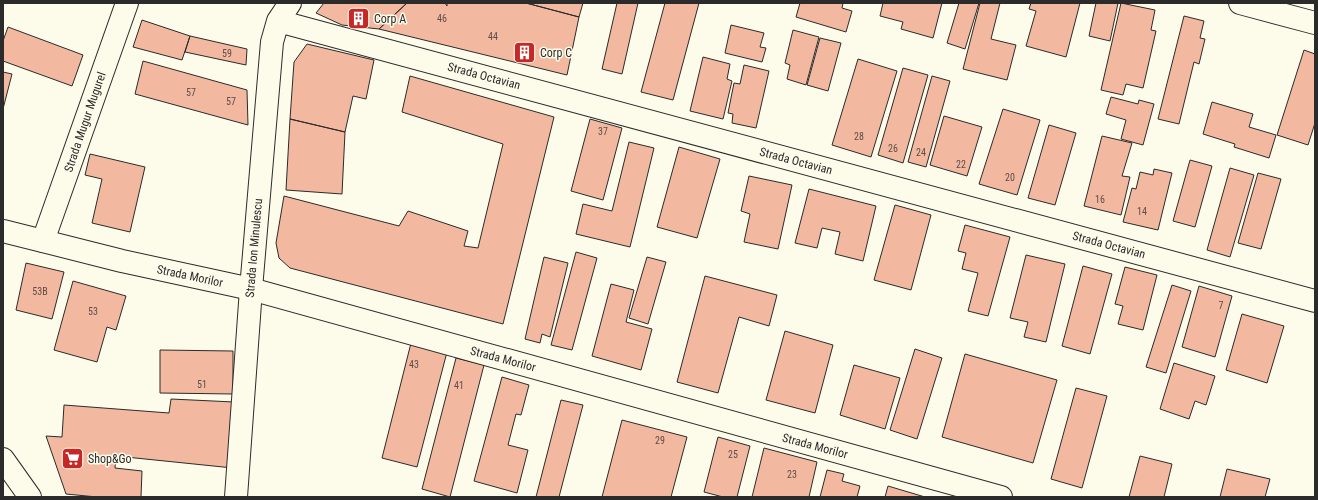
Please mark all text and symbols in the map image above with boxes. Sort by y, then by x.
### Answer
building icon: Corp A [346,6,372,32]
place label: Corp A [374,12,406,26]
house number: 46 [437,13,447,24]
house number: 44 [488,31,498,42]
building icon: Corp C [512,40,538,66]
place label: Corp C [540,46,572,60]
house number: 59 [222,48,232,59]
street label: Strada Octavian [446,60,522,92]
street label: Strada Mugur Mugurel [61,70,109,174]
house number: 57 [186,87,196,98]
house number: 57 [226,96,236,107]
house number: 37 [598,126,608,137]
house number: 28 [854,131,864,142]
house number: 26 [888,143,898,154]
street label: Strada Octavian [758,145,834,177]
house number: 24 [916,147,926,158]
house number: 22 [956,159,966,170]
house number: 20 [1005,172,1015,183]
house number: 16 [1095,194,1105,205]
street label: Strada Ion Minulescu [243,198,265,298]
house number: 14 [1137,206,1147,217]
street label: Strada Octavian [1071,229,1147,261]
street label: Strada Morilor [156,262,225,290]
house number: 53B [32,286,48,297]
house number: 7 [1219,300,1224,311]
house number: 53 [88,306,98,317]
street label: Strada Morilor [469,344,538,375]
house number: 43 [409,359,419,370]
house number: 51 [197,379,207,390]
house number: 41 [454,380,464,391]
street label: Strada Morilor [781,431,850,462]
house number: 29 [655,435,665,446]
supermarket icon: Shop&Go [60,446,86,472]
house number: 25 [728,449,738,460]
place label: Shop&Go [88,452,132,466]
house number: 23 [787,469,797,480]

